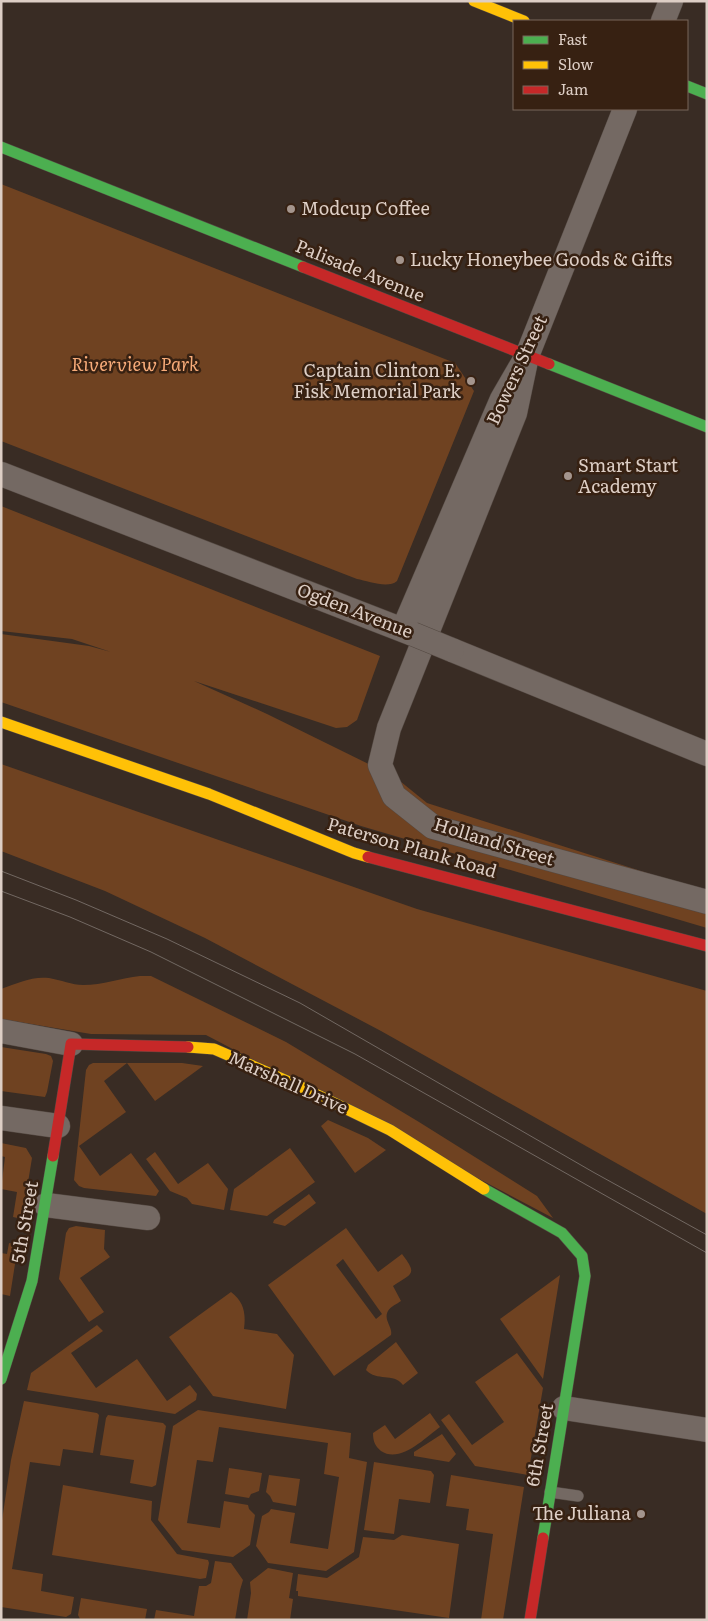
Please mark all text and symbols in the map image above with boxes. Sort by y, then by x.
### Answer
legend [513,20,688,110]
text: Fast [558,27,587,50]
text: Slow [558,52,593,75]
text: Jam [558,77,589,100]
place label: Modcup Coffee [301,194,430,221]
marker: Modcup Coffee [285,203,297,215]
street label: Palisade Avenue [292,231,429,308]
place label: Lucky Honeybee Goods & Gifts [410,245,672,272]
marker: Lucky Honeybee Goods & Gifts [394,254,406,266]
street label: Bowers Street [478,309,553,429]
park label: Riverview Park [71,350,199,377]
place label: Captain Clinton E. Fisk Memorial Park [293,356,462,404]
marker: Captain Clinton E. Fisk Memorial Park [465,375,477,387]
place label: Smart Start Academy [578,451,679,499]
marker: Smart Start Academy [562,470,574,482]
street label: Ogden Avenue [294,575,417,644]
street label: Paterson Plank Road [324,809,500,884]
street label: Holland Street [431,809,559,872]
street label: Marshall Drive [224,1043,353,1120]
street label: 5th Street [3,1178,44,1265]
street label: 6th Street [518,1400,559,1488]
place label: The Juliana [532,1499,631,1526]
marker: The Juliana [635,1508,647,1520]

